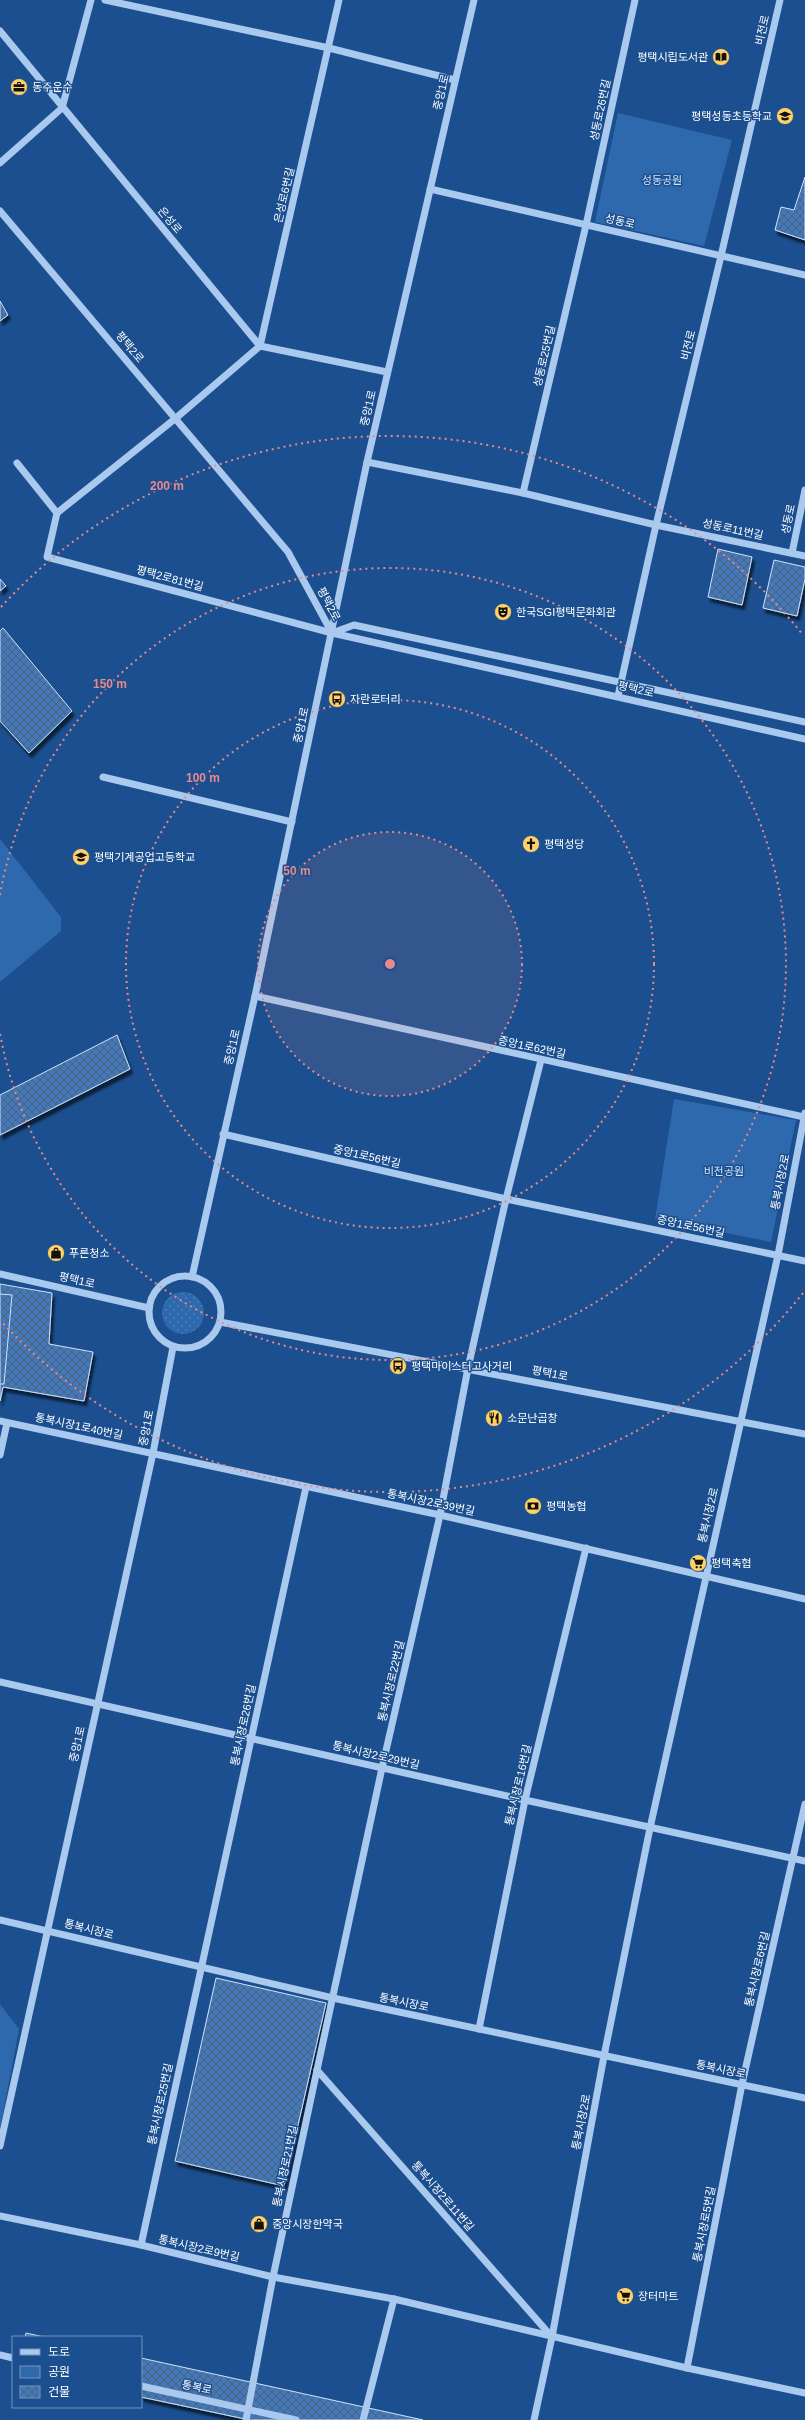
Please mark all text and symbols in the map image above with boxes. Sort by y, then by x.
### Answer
street label: 비전로 [753,14,771,46]
library icon: 평택시립도서관 [711,47,731,67]
place label: 평택시립도서관 [637,51,708,63]
street label: 중앙1로 [431,73,451,111]
office icon: 동주운수 [9,77,29,97]
street label: 성동로26번길 [588,78,612,142]
place label: 동주운수 [32,81,72,93]
school or university icon: 평택성동초등학교 [775,106,795,126]
place label: 평택성동초등학교 [691,110,772,122]
street label: 은성로6번길 [272,166,296,224]
park label: 성동공원 [642,174,682,186]
street label: 은성로 [156,205,184,235]
street label: 성동로 [604,212,636,230]
street label: 성동로25번길 [531,324,557,388]
street label: 평택2로 [114,329,146,365]
street label: 비전로 [679,329,697,361]
street label: 중앙1로 [358,389,378,427]
text: 200 m [150,479,184,493]
street label: 성동로 [779,503,797,535]
street label: 성동로11번길 [701,517,765,541]
street label: 평택2로81번길 [135,563,205,593]
street label: 평택2로 [315,585,343,623]
theatre icon: 한국SGI평택문화회관 [493,602,513,622]
place label: 한국SGI평택문화회관 [516,606,616,618]
text: 150 m [93,677,127,691]
street label: 평택2로 [617,679,655,699]
bus stop icon: 자란로터리 [327,689,347,709]
place label: 자란로터리 [350,693,401,705]
street label: 중앙1로 [291,706,311,744]
text: 100 m [186,771,220,785]
church icon: 평택성당 [521,834,541,854]
place label: 평택성당 [544,838,584,850]
school or university icon: 평택기계공업고등학교 [71,847,91,867]
place label: 평택기계공업고등학교 [94,851,195,863]
text: 50 m [283,864,311,878]
centre of rings [383,957,397,971]
street label: 중앙1로 [222,1028,242,1066]
street label: 중앙1로62번길 [497,1034,567,1060]
street label: 중앙1로56번길 [332,1142,402,1170]
street label: 통복시장2로 [769,1153,791,1211]
park label: 비전공원 [704,1165,744,1177]
street label: 중앙1로56번길 [656,1213,726,1239]
shop icon: 푸른청소 [46,1243,66,1263]
place label: 푸른청소 [69,1247,109,1259]
street label: 평택1로 [58,1270,96,1290]
bus stop icon: 평택마이스터고사거리 [388,1356,408,1376]
place label: 평택마이스터고사거리 [411,1360,512,1372]
street label: 평택1로 [531,1364,569,1382]
restaurant icon: 소문난곱창 [484,1408,504,1428]
street label: 중앙1로 [137,1409,155,1447]
street label: 통복시장1로40번길 [34,1411,124,1441]
place label: 소문난곱창 [507,1412,558,1424]
street label: 통복시장2로 [696,1486,720,1544]
street label: 통복시장2로39번길 [386,1487,476,1517]
bank icon: 평택농협 [523,1496,543,1516]
place label: 평택농협 [546,1500,586,1512]
supermarket icon: 평택축협 [688,1553,708,1573]
place label: 평택축협 [711,1557,751,1569]
street label: 통복시장로22번길 [376,1639,406,1723]
street label: 통복시장로26번길 [228,1683,258,1767]
street label: 중앙1로 [67,1725,87,1763]
street label: 통복시장2로29번길 [331,1739,421,1771]
street label: 통복시장로16번길 [503,1743,533,1827]
street label: 통복시장로 [63,1917,115,1941]
street label: 통복시장로6번길 [742,1930,772,2008]
street label: 통복시장로 [378,1991,430,2013]
street label: 통복시장로 [695,2058,747,2080]
street label: 통복시장로25번길 [145,2062,175,2146]
street label: 통복시장2로 [570,2093,592,2151]
street label: 통복시장로21번길 [270,2124,300,2208]
street label: 통복시장2로11번길 [409,2159,477,2233]
street label: 통복시장로5번길 [691,2185,717,2263]
shop icon: 중앙시장한약국 [249,2214,269,2234]
place label: 중앙시장한약국 [272,2218,343,2230]
street label: 통복시장2로9번길 [157,2233,241,2263]
supermarket icon: 장터마트 [615,2286,635,2306]
place label: 장터마트 [638,2290,678,2302]
legend [12,2336,142,2408]
text: 도로 [48,2345,70,2359]
text: 공원 [48,2365,70,2379]
street label: 통복로 [181,2378,213,2396]
text: 건물 [48,2385,70,2399]

